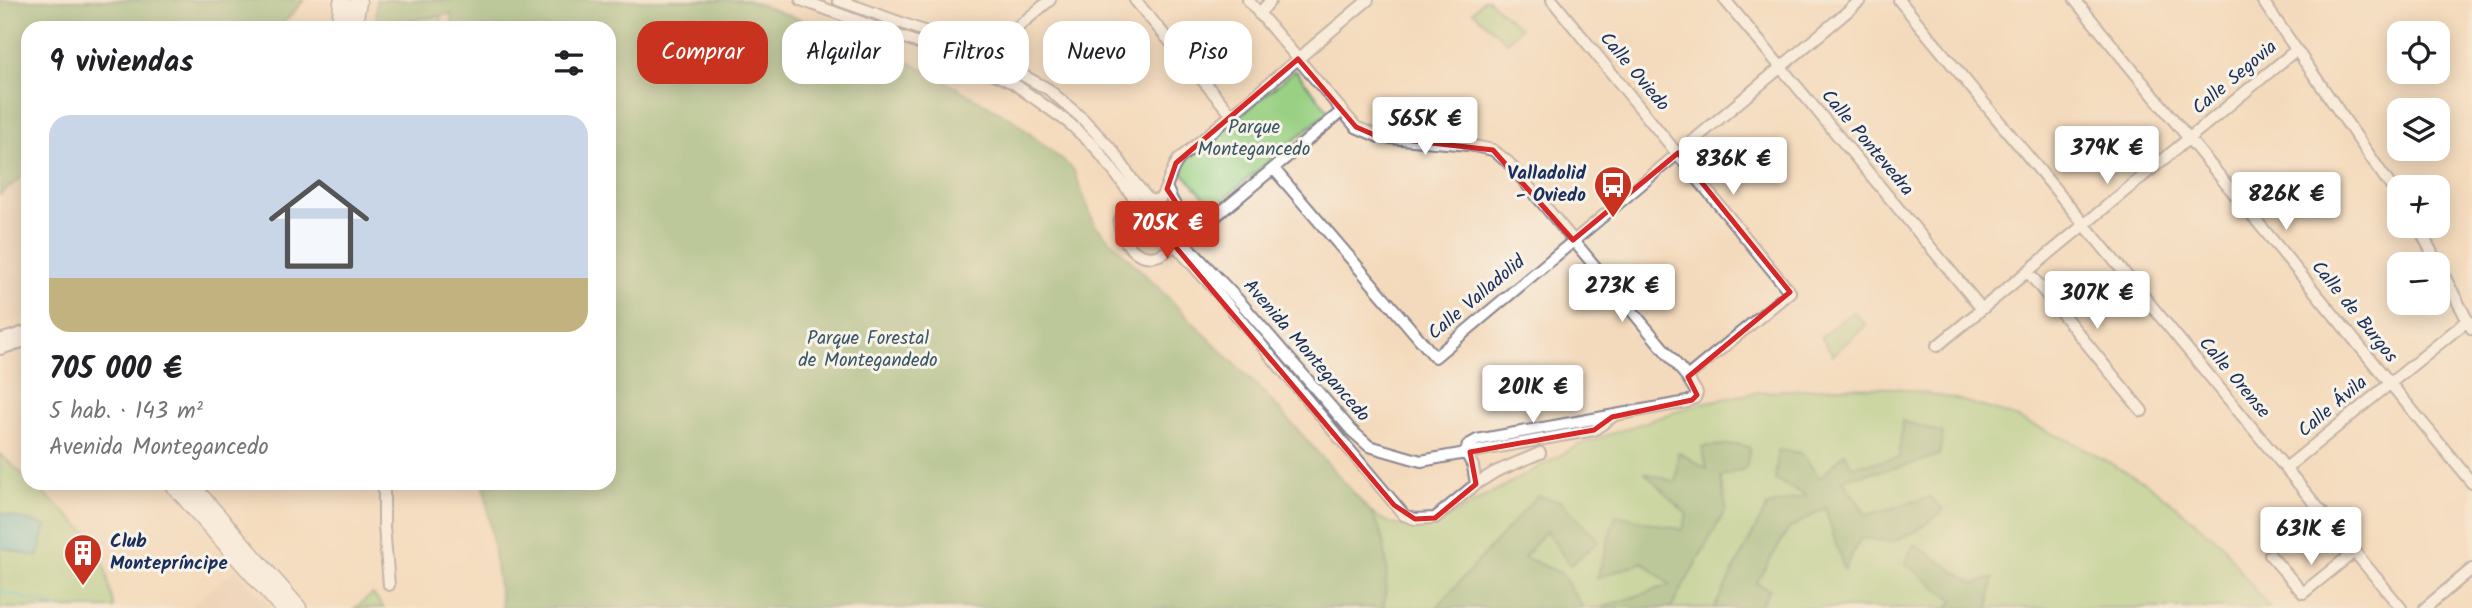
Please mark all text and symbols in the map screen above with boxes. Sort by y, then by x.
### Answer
chip: Comprar [637,21,768,84]
chip: Alquilar [782,21,904,84]
chip: Filtros [918,21,1029,84]
chip: Nuevo [1043,21,1150,84]
chip: Piso [1164,21,1252,84]
map controls [2387,21,2450,315]
button: locate [2387,21,2450,84]
street label: Calle Oviedo [1591,25,1677,119]
street label: Calle Segovia [2186,33,2284,123]
text: 9 viviendas [49,39,193,87]
icon: filters [550,44,588,82]
street label: Calle Pontevedra [1813,83,1921,203]
pin: 565K € [1368,97,1482,157]
button: layers [2387,98,2450,161]
text: 565K € [1388,102,1462,138]
park label: Parque Montegancedo [1198,113,1310,165]
pin: 379K € [2050,127,2164,186]
text: 379K € [2071,131,2143,167]
pin: 836K € [1676,138,1790,197]
text: 836K € [1695,142,1771,178]
place label: Valladolid - Oviedo [1507,159,1587,211]
icon: home [256,161,382,287]
bus stop icon: Valladolid - Oviedo [1592,164,1634,219]
pin: 826K € [2229,173,2343,232]
button: + [2387,175,2450,238]
text: 826K € [2248,177,2324,213]
pin: 705K € [1110,202,1224,261]
text: 705K € [1131,206,1203,242]
street label: Calle Valladolid [1421,248,1533,348]
button: − [2387,252,2450,315]
street label: Calle de Burgos [2303,254,2405,370]
pin: 273K € [1565,264,1679,324]
text: 273K € [1585,269,1659,305]
pin: 307K € [2040,272,2154,331]
street label: Avenida Montegancedo [1235,273,1377,429]
text: 307K € [2061,276,2133,312]
park label: Parque Forestal de Montegandedo [798,324,938,376]
street label: Calle Orense [2191,330,2278,426]
text: 705 000 € [49,346,182,394]
pin: 201K € [1476,366,1590,425]
street label: Calle Ávila [2291,369,2375,445]
text: 201K € [1498,370,1568,406]
text: 5 hab. · 143 m² [49,394,203,430]
text: Avenida Montegancedo [49,430,269,466]
pin: 631K € [2254,508,2368,567]
text: 631K € [2276,512,2346,548]
place label: Club Montepríncipe [110,527,228,579]
building icon: Club Montepríncipe [62,532,104,587]

